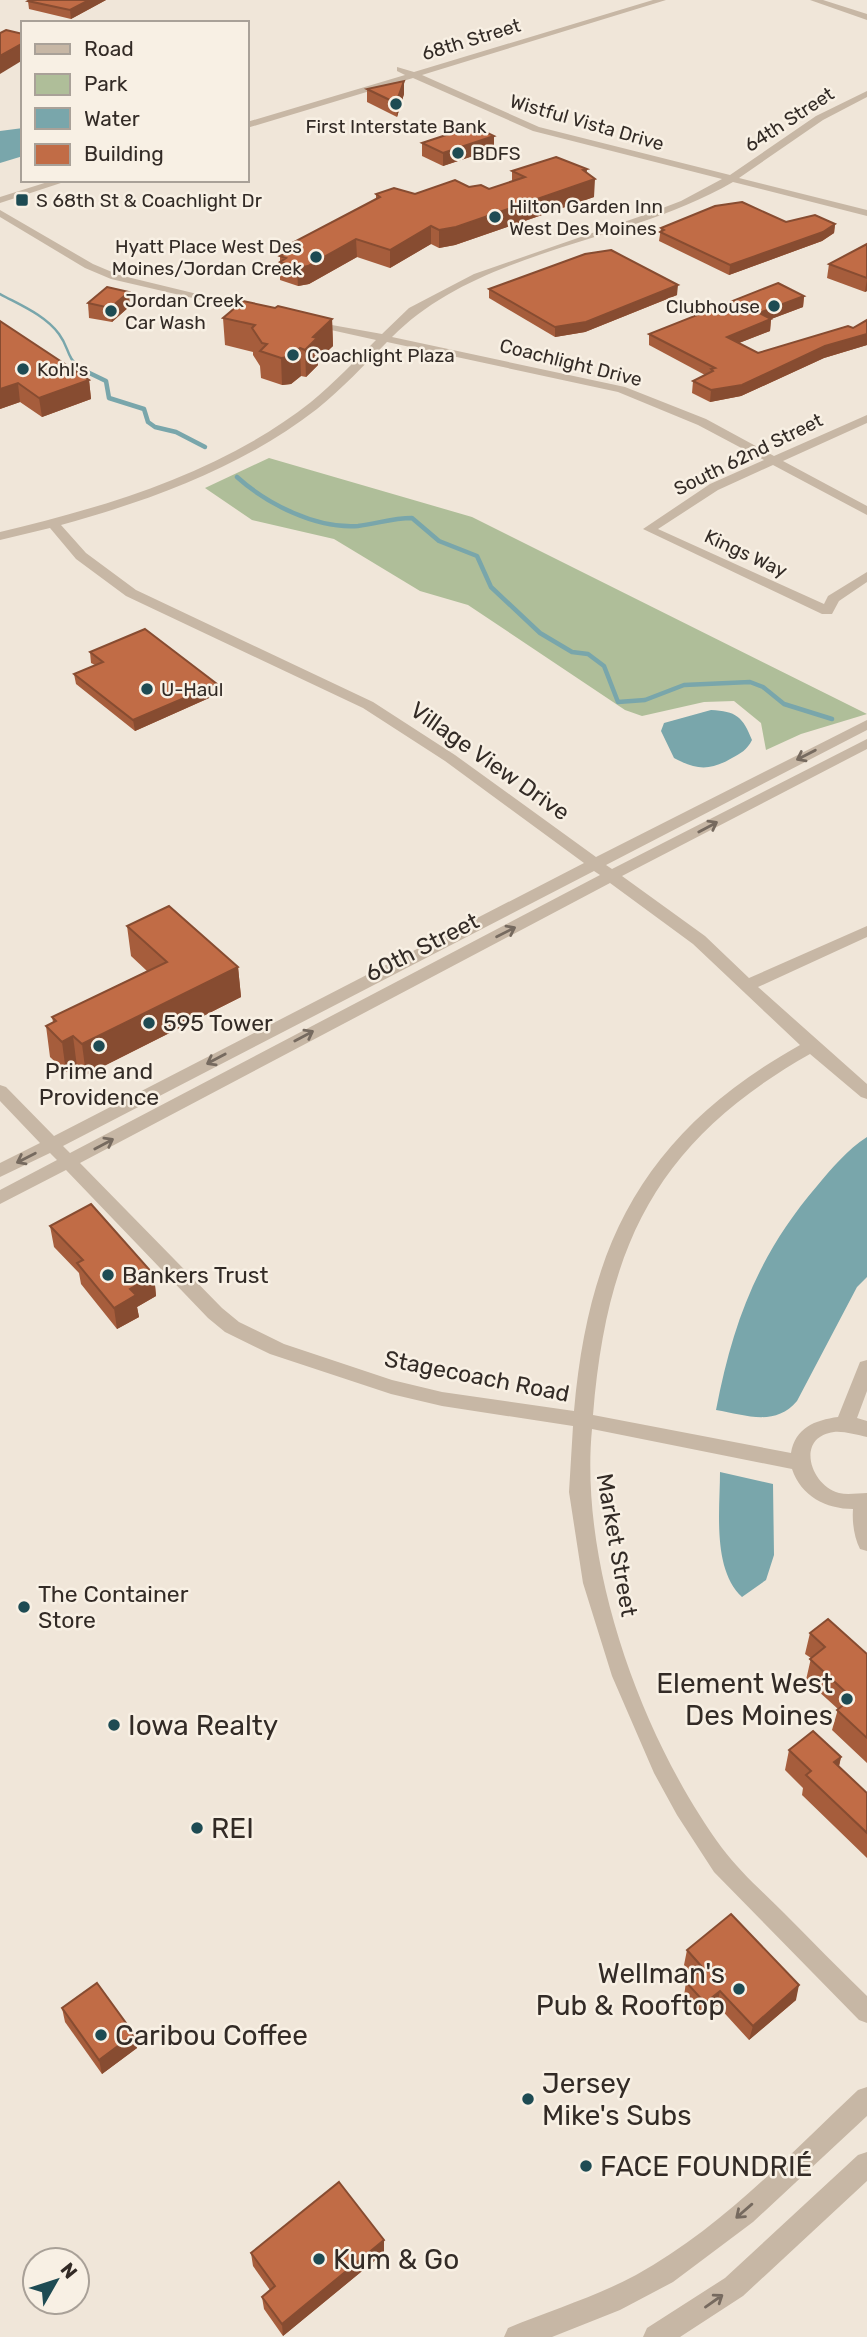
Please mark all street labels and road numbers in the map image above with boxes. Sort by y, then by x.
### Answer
street label: 68th Street [419,13,524,65]
street label: 64th Street [740,82,839,157]
street label: Wistful Vista Drive [507,89,667,156]
street label: Coachlight Drive [497,334,644,391]
street label: South 62nd Street [670,408,827,500]
street label: Kings Way [701,524,791,583]
street label: Village View Drive [405,696,575,826]
street label: 60th Street [361,906,483,988]
street label: Stagecoach Road [382,1344,572,1408]
street label: Market Street [591,1471,643,1619]

